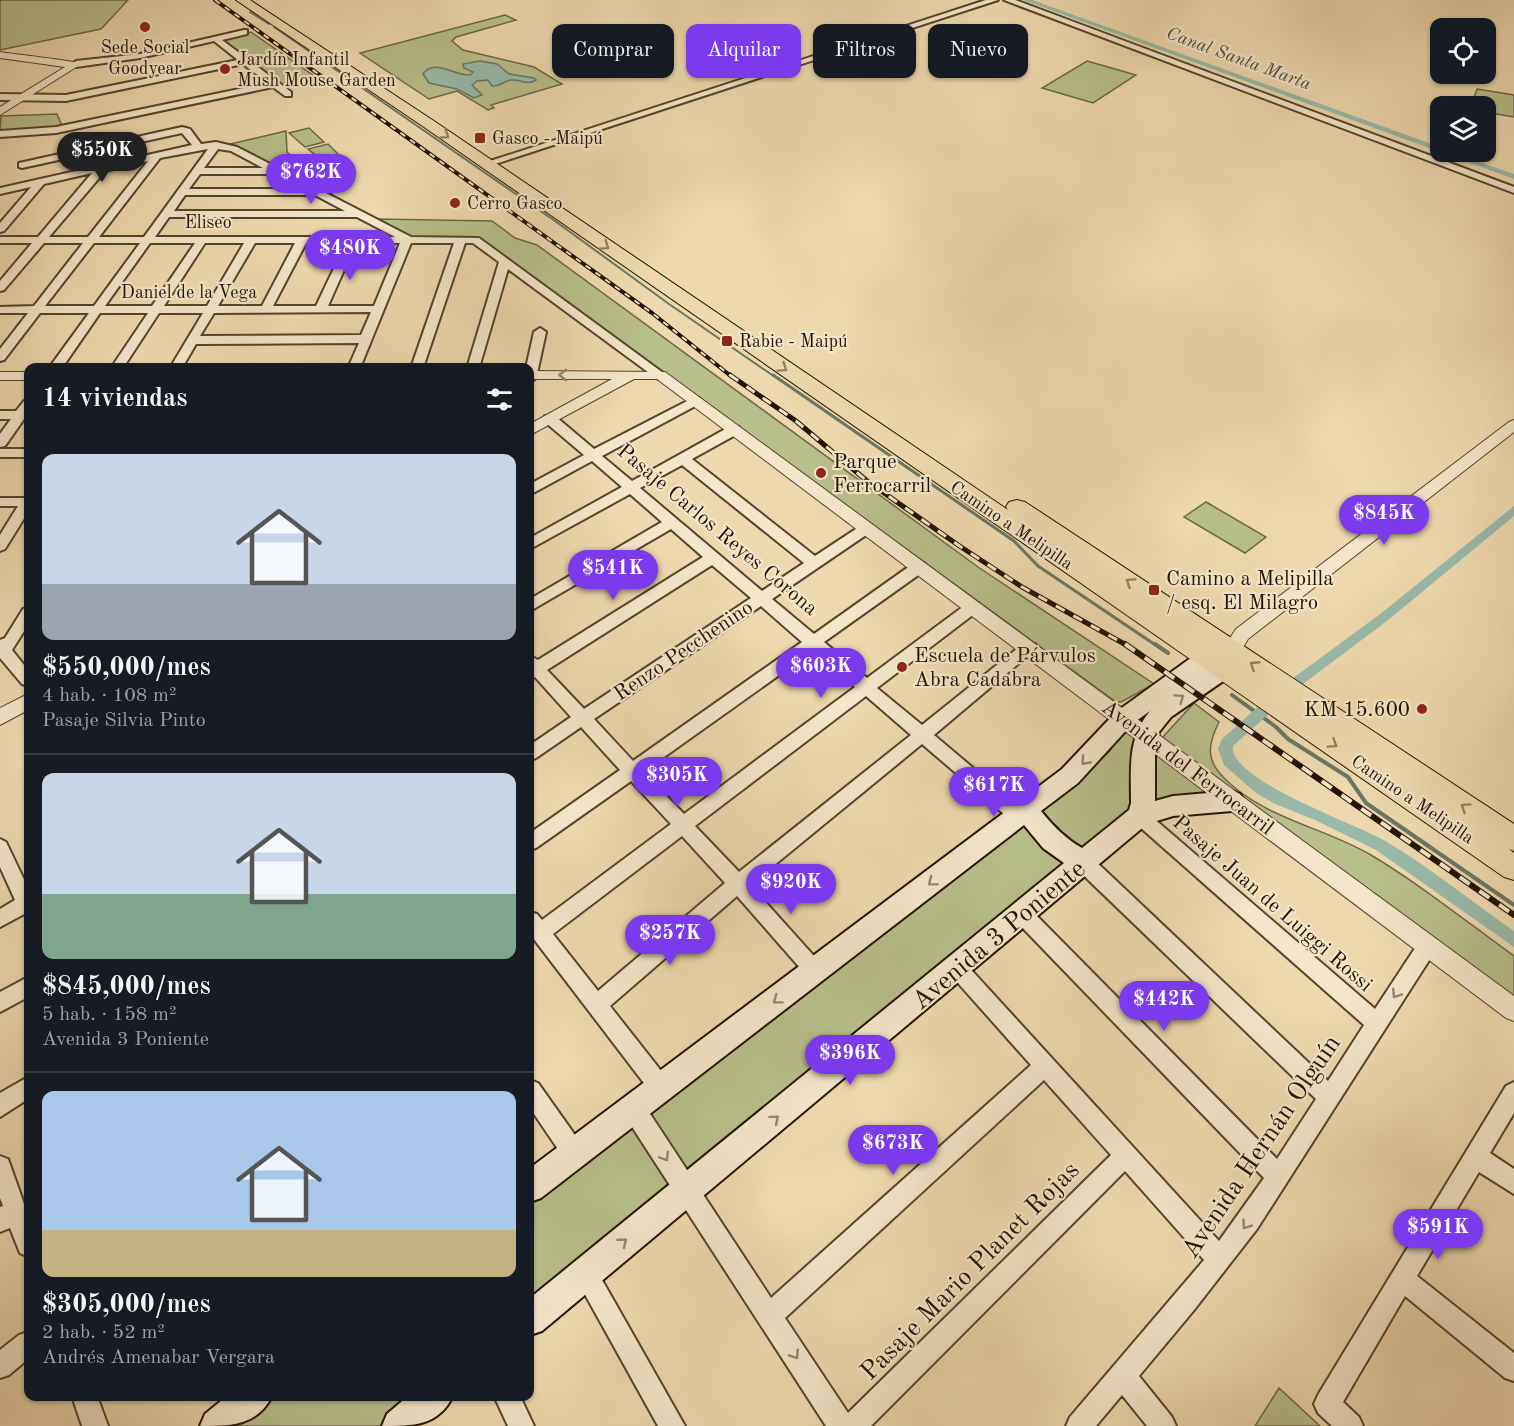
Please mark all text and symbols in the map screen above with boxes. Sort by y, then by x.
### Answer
map controls [1430,18,1496,162]
button: locate [1430,18,1496,84]
marker: Sede Social Goodyear [138,20,152,34]
chip: Comprar [552,24,674,78]
chip: Alquilar [686,24,801,78]
chip: Filtros [813,24,916,78]
chip: Nuevo [928,24,1028,78]
water label: Canal Santa Marta [1164,24,1314,94]
place label: Sede Social Goodyear [101,39,189,78]
place label: Jardín Infantil Mush Mouse Garden [237,51,396,90]
marker: Jardín Infantil Mush Mouse Garden [218,62,232,76]
button: layers [1430,96,1496,162]
one-way arrow [438,128,449,139]
place label: Gasco - Maipú [492,130,603,148]
marker: Gasco - Maipú [473,131,487,145]
pin: $550K [60,132,144,183]
text: $550K [71,141,133,161]
pin: $762K [269,154,353,205]
text: $762K [280,163,342,183]
place label: Cerro Gasco [467,195,563,213]
marker: Cerro Gasco [448,196,462,210]
street label: Eliseo [184,214,232,232]
pin: $480K [308,230,392,281]
text: $480K [319,239,381,259]
one-way arrow [599,239,610,250]
street label: Daniel de la Vega [121,284,257,302]
place label: Rabie - Maipú [739,333,848,351]
marker: Rabie - Maipú [720,334,734,348]
one-way arrow [777,361,788,372]
one-way arrow [559,369,568,381]
icon: filters [483,383,516,416]
text: 14 viviendas [42,386,188,412]
street label: Pasaje Carlos Reyes Corona [613,440,821,620]
place label: Parque Ferrocarril [833,452,931,497]
marker: Parque Ferrocarril [814,466,828,480]
street label: Camino a Melipilla [947,478,1076,573]
icon: home [225,493,333,601]
pin: $845K [1342,495,1426,546]
text: $845K [1353,504,1415,524]
pin: $541K [571,550,655,601]
text: $541K [582,559,644,579]
place label: Camino a Melipilla / esq. El Milagro [1166,569,1334,614]
one-way arrow [1125,578,1136,589]
marker: Camino a Melipilla / esq. El Milagro [1147,583,1161,597]
street label: Renzo Pecchenino [611,597,757,705]
place label: Escuela de Párvulos Abra Cadabra [914,646,1096,691]
pin: $603K [779,648,863,699]
text: $550,000/mes [42,655,211,681]
text: $603K [790,657,852,677]
marker: Escuela de Párvulos Abra Cadabra [895,660,909,674]
one-way arrow [1250,661,1260,673]
text: 4 hab. · 108 m² [42,686,176,706]
one-way arrow [1174,694,1185,705]
street label: Avenida del Ferrocarril [1097,697,1277,840]
place label: KM 15.600 [1304,700,1410,721]
marker: KM 15.600 [1415,702,1429,716]
text: Pasaje Silvia Pinto [42,711,206,731]
one-way arrow [1326,737,1337,748]
street label: Camino a Melipilla [1348,752,1477,847]
one-way arrow [1081,755,1092,765]
pin: $305K [635,757,719,808]
text: $305K [646,766,708,786]
pin: $617K [952,767,1036,818]
text: $617K [963,776,1025,796]
one-way arrow [1461,803,1472,814]
icon: home [225,812,333,920]
street label: Pasaje Juan de Luiggi Rossi [1168,812,1376,996]
street label: Avenida 3 Poniente [908,856,1091,1015]
pin: $920K [749,864,833,915]
text: $920K [760,873,822,893]
one-way arrow [928,874,939,885]
pin: $257K [628,915,712,966]
text: $257K [639,924,701,944]
text: $845,000/mes [42,974,211,1000]
pin: $442K [1122,981,1206,1032]
one-way arrow [1393,987,1404,998]
text: $442K [1133,990,1195,1010]
one-way arrow [772,993,783,1004]
text: 5 hab. · 158 m² [42,1005,176,1025]
text: Avenida 3 Poniente [42,1030,209,1050]
street label: Avenida Hernán Olguín [1177,1031,1346,1263]
pin: $396K [808,1035,892,1086]
text: $396K [819,1044,881,1064]
one-way arrow [768,1115,779,1126]
pin: $673K [851,1125,935,1176]
icon: home [225,1130,333,1238]
text: $673K [862,1134,924,1154]
one-way arrow [658,1151,670,1161]
street label: Pasaje Mario Planet Rojas [856,1157,1085,1386]
pin: $591K [1396,1209,1480,1260]
text: $591K [1407,1218,1469,1238]
one-way arrow [1242,1219,1253,1230]
one-way arrow [617,1238,628,1249]
text: $305,000/mes [42,1292,211,1318]
text: 2 hab. · 52 m² [42,1323,165,1343]
text: Andrés Amenabar Vergara [42,1348,275,1368]
one-way arrow [788,1348,799,1359]

